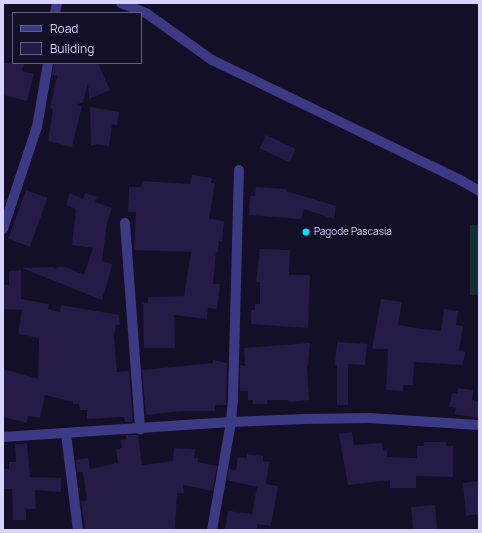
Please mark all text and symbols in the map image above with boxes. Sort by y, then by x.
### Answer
legend [12,12,142,64]
text: Road [50,20,78,37]
text: Building [50,40,94,57]
place label: Pagode Pascasia [314,226,392,238]
marker: Pagode Pascasia [301,227,311,237]

